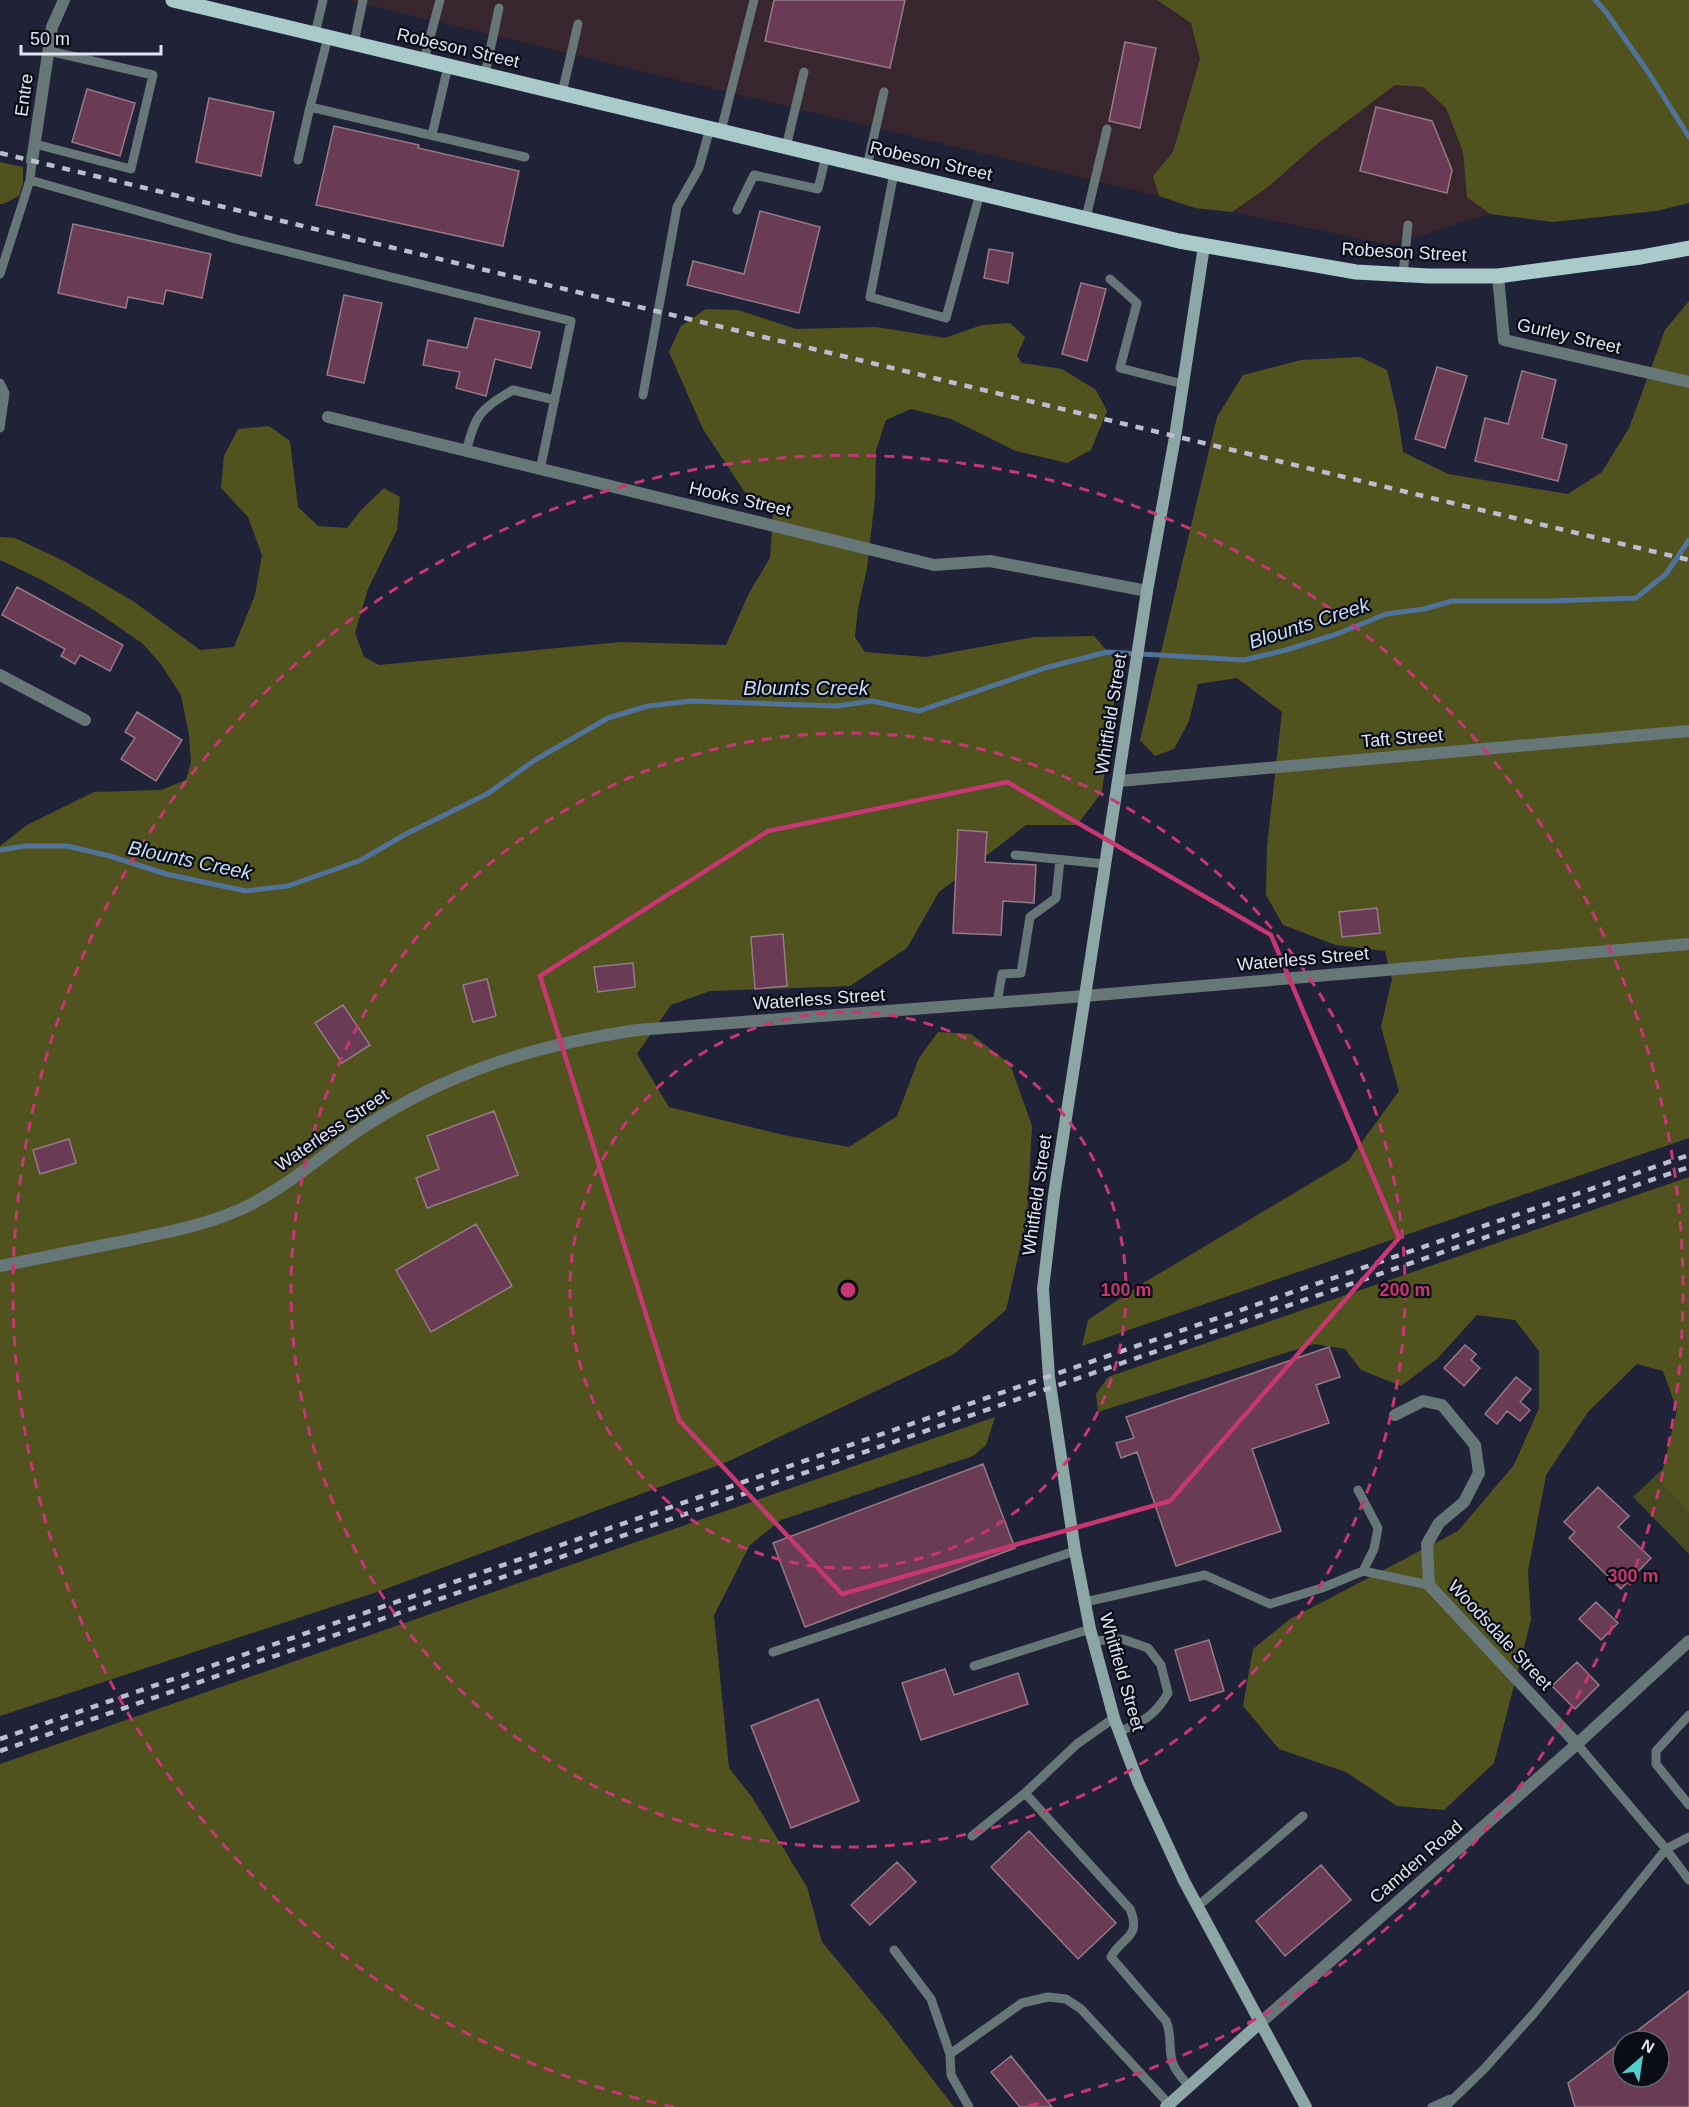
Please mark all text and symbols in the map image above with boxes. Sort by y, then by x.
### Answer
scale bar [21,18,160,56]
street label: Robeson Street [395,24,521,72]
text: 50 m [30,29,70,49]
street label: Entre [11,72,37,118]
street label: Robeson Street [868,137,994,185]
street label: Robeson Street [1341,239,1467,265]
street label: Gurley Street [1515,314,1623,358]
street label: Hooks Street [687,478,793,520]
water label: Blounts Creek [1246,593,1373,653]
street label: Whitfield Street [1092,652,1130,776]
water label: Blounts Creek [743,677,870,699]
street label: Taft Street [1360,724,1444,752]
water label: Blounts Creek [126,836,255,884]
street label: Waterless Street [1236,943,1370,975]
street label: Waterless Street [752,984,886,1014]
street label: Waterless Street [272,1085,392,1175]
street label: Whitfield Street [1019,1133,1055,1257]
centre of rings [838,1280,858,1300]
text: 100 m [1100,1280,1152,1300]
text: 200 m [1379,1280,1431,1300]
text: 300 m [1607,1566,1659,1586]
street label: Woodsdale Street [1444,1576,1556,1694]
street label: Whitfield Street [1096,1611,1148,1733]
street label: Camden Road [1366,1816,1466,1908]
north arrow [1611,2029,1671,2089]
text: N [1639,2036,1657,2057]

